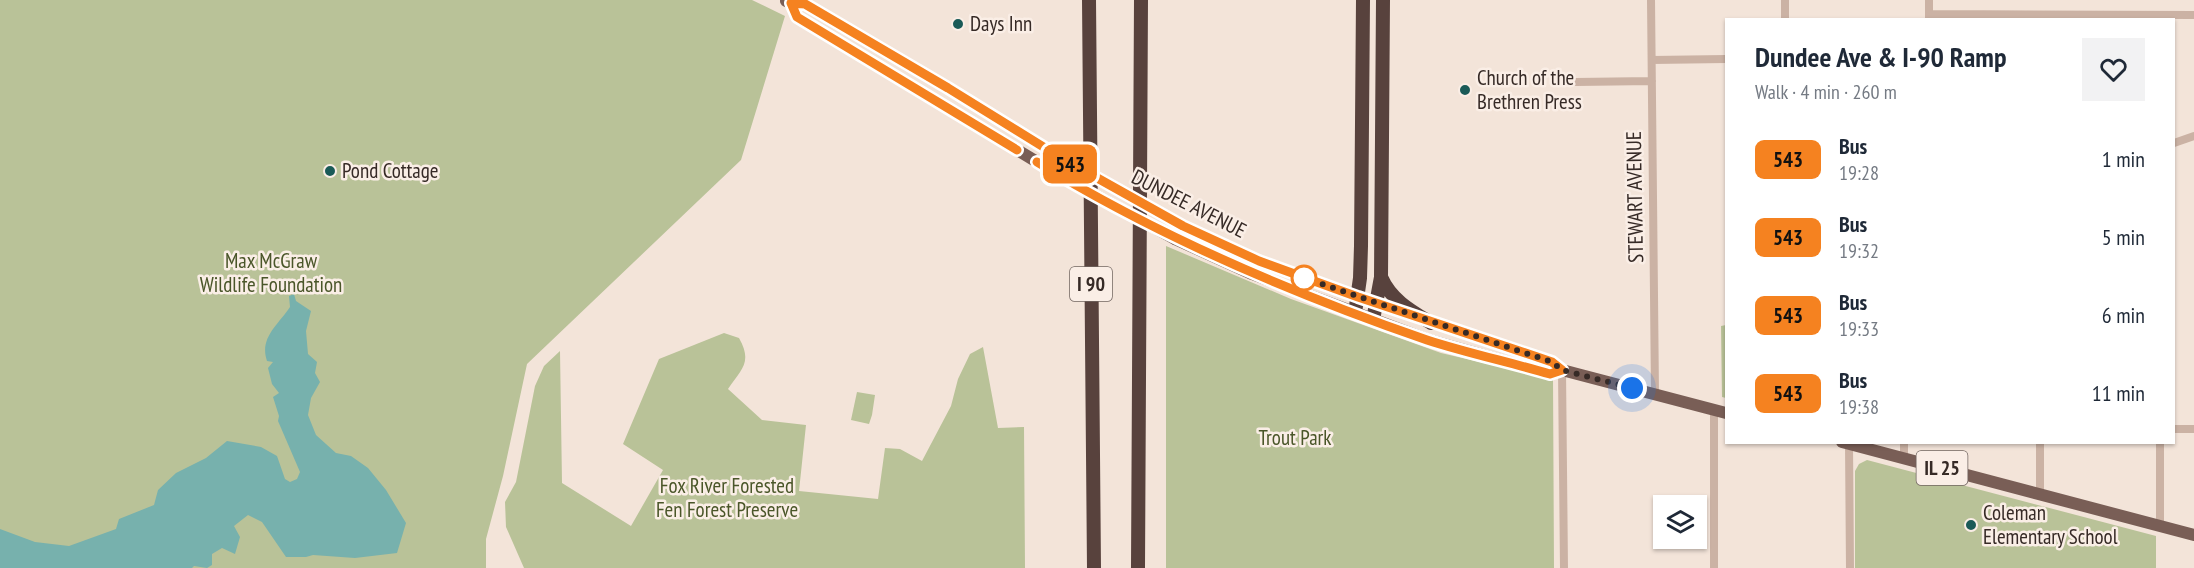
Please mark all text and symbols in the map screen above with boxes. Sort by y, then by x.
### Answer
place label: Days Inn [970,10,1032,37]
marker: Days Inn [951,17,965,31]
text: Dundee Ave & I-90 Ramp [1755,38,2006,75]
button: heart [2082,38,2145,101]
place label: Church of the Brethren Press [1477,64,1582,115]
text: Walk · 4 min · 260 m [1755,79,1897,105]
marker: Church of the Brethren Press [1458,83,1472,97]
street label: STEWART AVENUE [1620,131,1649,263]
text: Bus [1839,132,1867,160]
line badge: 543 [1036,144,1104,184]
text: 1 min [2102,145,2145,173]
text: 543 [1773,146,1803,173]
text: 543 [1055,151,1085,178]
place label: Pond Cottage [342,157,439,184]
text: 19:28 [1839,160,1879,186]
street label: DUNDEE AVENUE [1127,163,1251,244]
marker: Pond Cottage [323,164,337,178]
text: Bus [1839,210,1867,238]
text: 5 min [2102,223,2145,251]
text: 543 [1773,224,1803,251]
text: 19:32 [1839,238,1879,264]
park label: Max McGraw Wildlife Foundation [200,247,342,298]
unlabelled marker [1291,265,1317,291]
road number: I 90 [1070,267,1112,301]
text: Bus [1839,288,1867,316]
text: 6 min [2102,301,2145,329]
text: 543 [1773,302,1803,329]
text: 19:33 [1839,316,1879,342]
text: Bus [1839,366,1867,394]
your location [1617,373,1647,403]
text: 11 min [2092,379,2145,407]
text: 543 [1773,380,1803,407]
text: 19:38 [1839,394,1879,420]
park label: Trout Park [1259,424,1331,451]
road number: IL 25 [1916,451,1968,485]
park label: Fox River Forested Fen Forest Preserve [656,472,798,523]
map controls [1653,495,1707,549]
button: layers [1653,495,1707,549]
place label: Coleman Elementary School [1983,499,2118,550]
marker: Coleman Elementary School [1964,518,1978,532]

